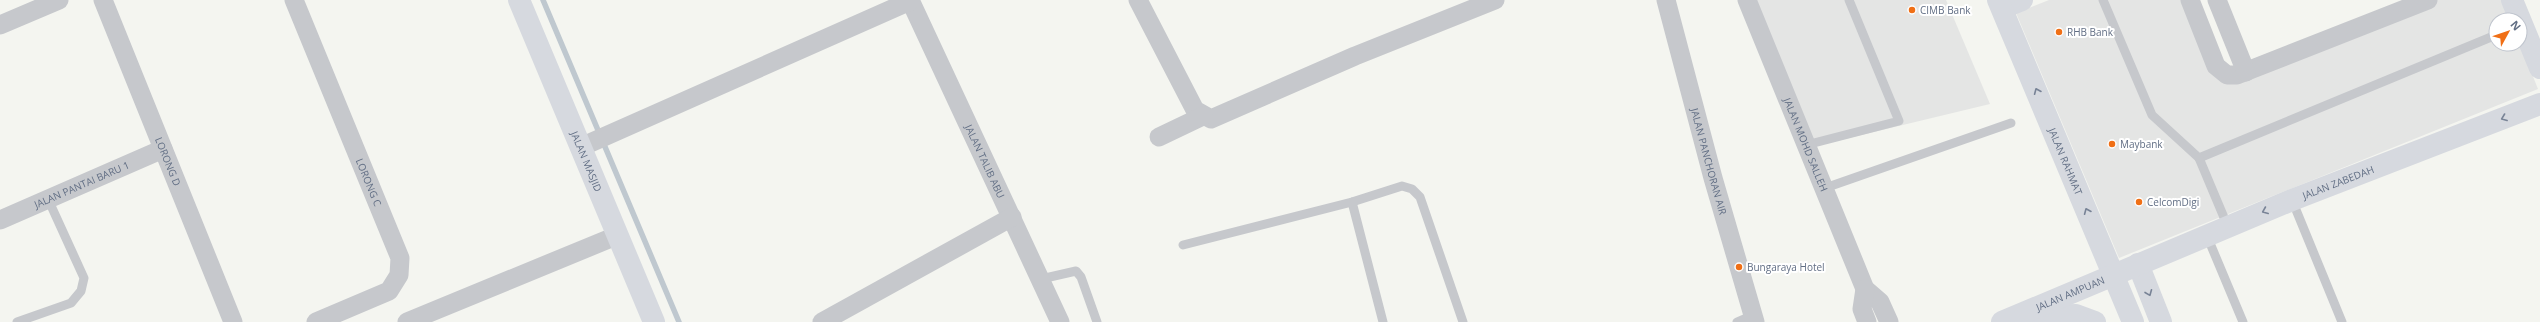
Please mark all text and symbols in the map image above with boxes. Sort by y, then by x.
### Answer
place label: CIMB Bank [1920,3,1971,17]
marker: CIMB Bank [1907,5,1917,15]
north arrow [2488,12,2528,52]
text: N [2507,17,2525,34]
place label: RHB Bank [2067,25,2114,39]
marker: RHB Bank [2054,27,2064,37]
one-way arrow [2033,88,2041,95]
street label: JALAN MOHD SALLEH [1780,95,1831,193]
street label: JALAN PANCHORAN AIR [1688,106,1730,216]
one-way arrow [2500,113,2507,121]
street label: JALAN TALIB ABU [962,121,1008,200]
street label: JALAN RAHMAT [2045,125,2086,197]
street label: JALAN MASJID [567,128,606,194]
street label: LORONG D [152,135,184,188]
place label: Maybank [2120,137,2163,151]
marker: Maybank [2107,139,2117,149]
street label: LORONG C [353,156,385,208]
street label: JALAN PANTAI BARU 1 [31,158,131,212]
street label: JALAN ZABEDAH [2299,162,2376,203]
place label: CelcomDigi [2147,195,2199,209]
marker: CelcomDigi [2134,197,2144,207]
one-way arrow [2083,207,2091,214]
one-way arrow [2262,207,2269,215]
place label: Bungaraya Hotel [1747,260,1825,274]
marker: Bungaraya Hotel [1734,262,1744,272]
street label: JALAN AMPUAN [2033,273,2107,314]
one-way arrow [2144,289,2152,297]

